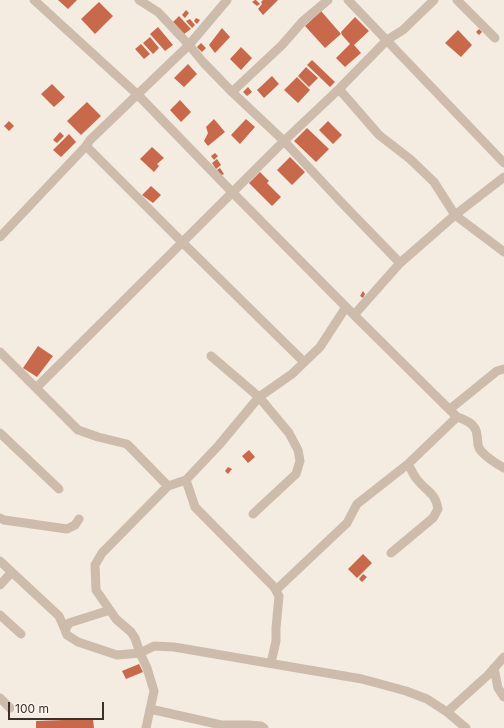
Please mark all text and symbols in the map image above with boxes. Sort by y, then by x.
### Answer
scale bar [10,694,106,720]
text: 100 m [15,701,49,716]

